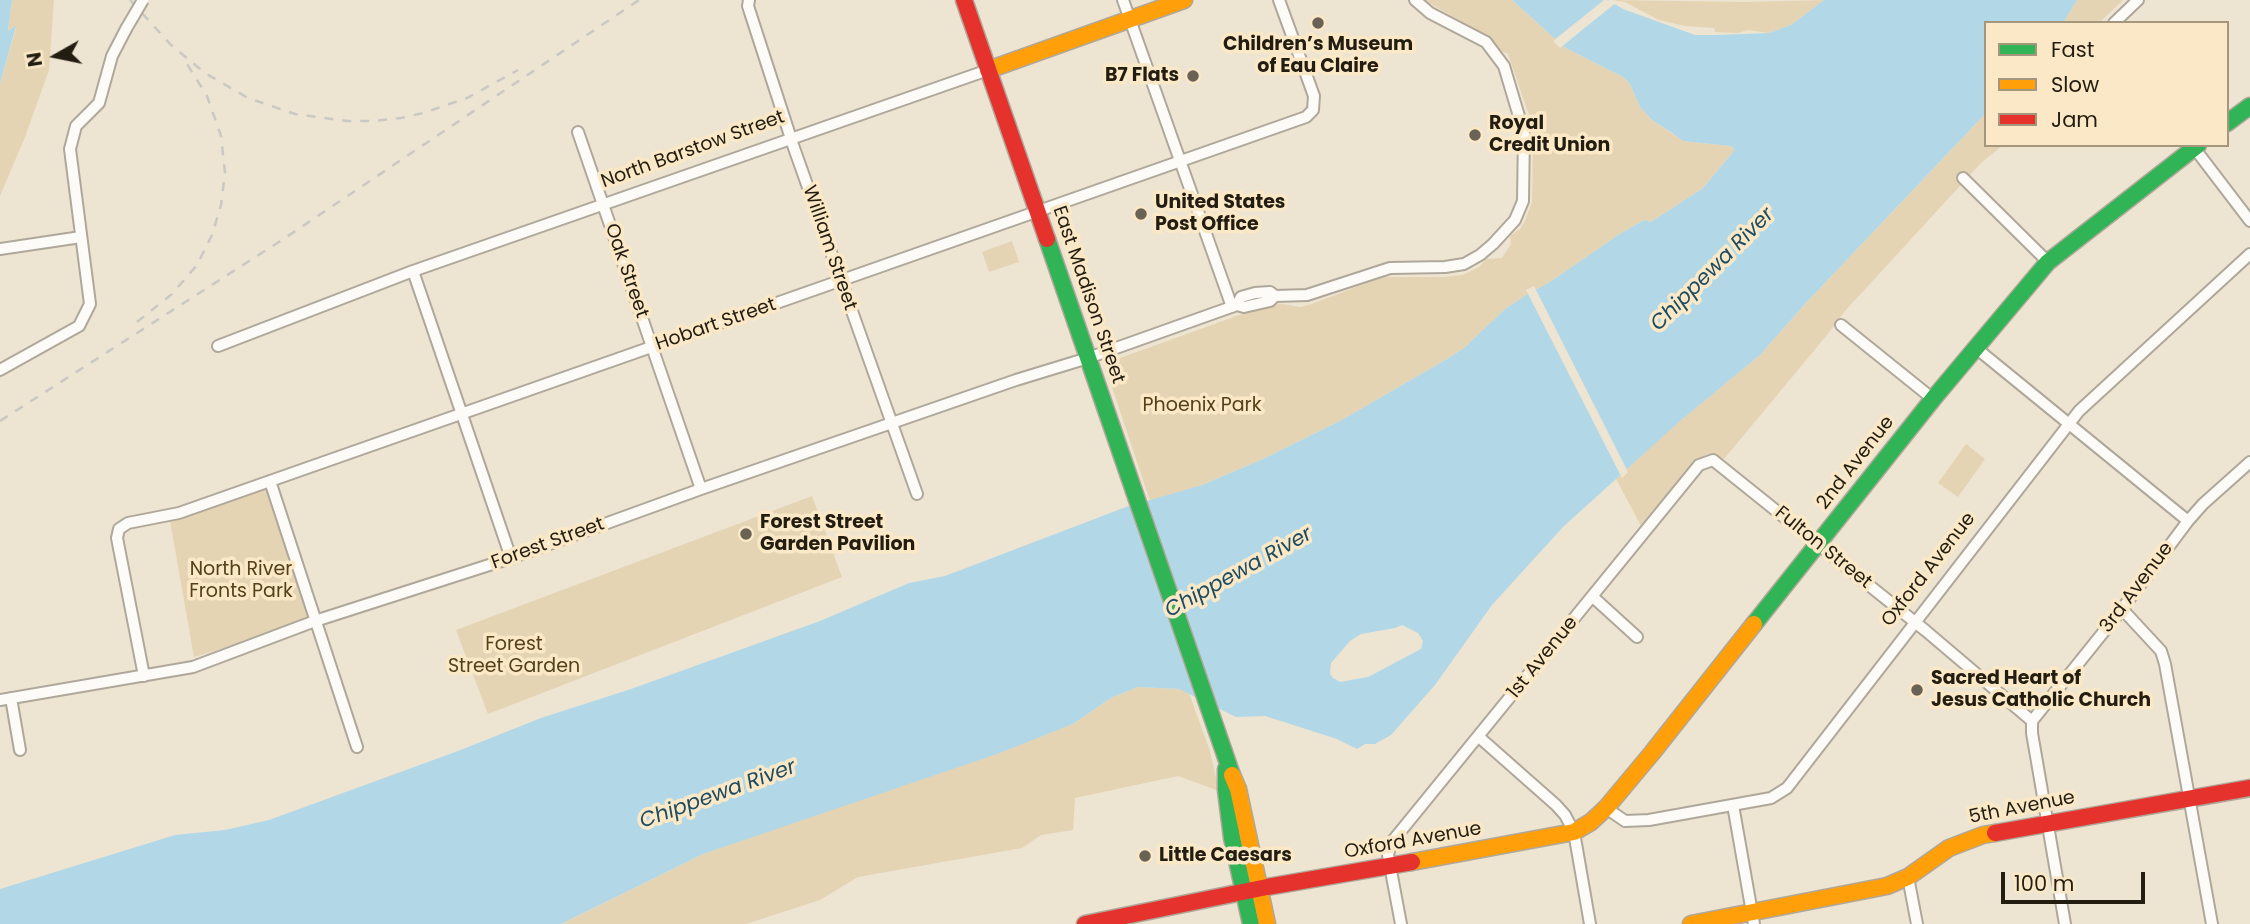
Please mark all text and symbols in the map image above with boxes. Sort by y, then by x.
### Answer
marker: Children’s Museum of Eau Claire [1310,15,1326,31]
north arrow [21,21,91,91]
legend [1984,21,2229,147]
place label: Children’s Museum of Eau Claire [1223,34,1413,78]
text: Fast [2051,35,2094,64]
text: N [20,50,49,69]
place label: B7 Flats [1105,65,1179,87]
marker: B7 Flats [1185,68,1201,84]
text: Slow [2051,70,2099,99]
text: Jam [2051,105,2098,134]
street label: North Barstow Street [598,106,788,194]
place label: Royal Credit Union [1489,113,1610,157]
marker: Royal Credit Union [1467,127,1483,143]
street label: William Street [797,183,861,313]
place label: United States Post Office [1155,192,1285,236]
street label: East Madison Street [1047,203,1129,387]
water label: Chippewa River [1646,203,1780,337]
marker: United States Post Office [1133,206,1149,222]
street label: Oak Street [599,221,653,321]
street label: Hobart Street [653,294,779,356]
park label: Phoenix Park [1143,395,1261,417]
street label: 2nd Avenue [1812,412,1900,514]
street label: Fulton Street [1770,502,1876,594]
street label: Oxford Avenue [1877,508,1981,632]
place label: Forest Street Garden Pavilion [760,512,915,556]
street label: Forest Street [489,513,607,575]
water label: Chippewa River [1161,522,1317,624]
marker: Forest Street Garden Pavilion [738,526,754,542]
street label: 3rd Avenue [2096,538,2178,638]
park label: North River Fronts Park [189,559,293,603]
street label: 1st Avenue [1503,612,1583,704]
park label: Forest Street Garden [448,634,580,678]
place label: Sacred Heart of Jesus Catholic Church [1931,668,2151,712]
marker: Sacred Heart of Jesus Catholic Church [1909,682,1925,698]
water label: Chippewa River [636,755,800,835]
street label: 5th Avenue [1967,787,2077,829]
street label: Oxford Avenue [1343,818,1483,864]
place label: Little Caesars [1159,845,1292,867]
marker: Little Caesars [1137,848,1153,864]
scale bar [2005,858,2148,902]
text: 100 m [2014,869,2074,898]

